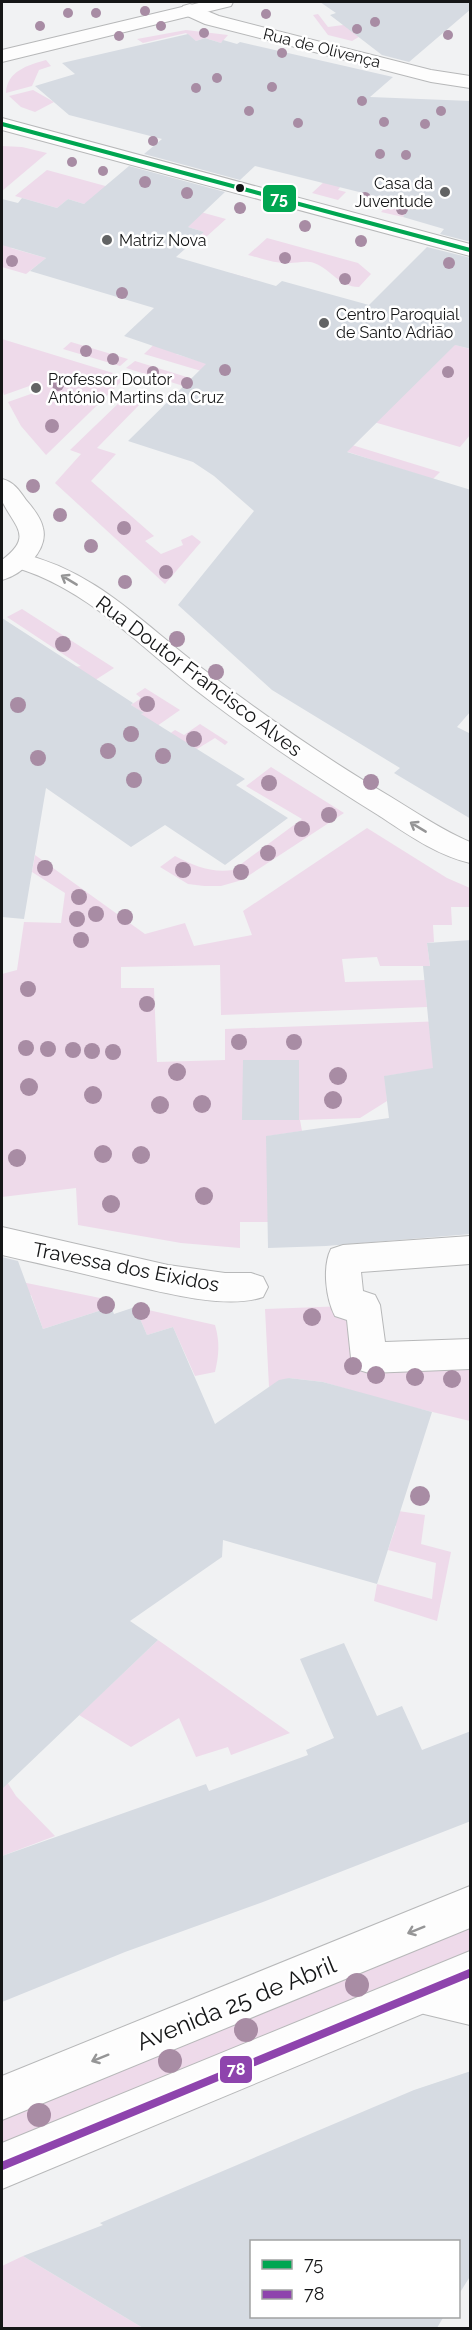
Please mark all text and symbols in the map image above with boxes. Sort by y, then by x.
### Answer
street label: Rua de Olivença [261,24,383,72]
place label: Casa da Juventude [355,174,433,211]
unlabelled marker [234,182,246,194]
line badge: 75 [262,184,297,213]
marker: Casa da Juventude [438,185,452,199]
text: 75 [270,189,288,208]
place label: Matriz Nova [119,231,207,250]
marker: Matriz Nova [100,233,114,247]
place label: Centro Paroquial de Santo Adrião [336,305,460,342]
marker: Centro Paroquial de Santo Adrião [317,316,331,330]
place label: Professor Doutor António Martins da Cruz [48,370,224,407]
marker: Professor Doutor António Martins da Cruz [29,381,43,395]
one-way arrow [61,574,78,586]
street label: Rua Doutor Francisco Alves [91,591,307,761]
one-way arrow [410,821,427,833]
street label: Travessa dos Eixidos [31,1237,221,1297]
one-way arrow [408,1925,426,1936]
street label: Avenida 25 de Abril [132,1950,340,2056]
one-way arrow [91,2053,109,2064]
line badge: 78 [219,2055,253,2084]
text: 78 [227,2060,245,2079]
legend [250,2240,460,2318]
text: 75 [304,2253,323,2274]
text: 78 [304,2283,324,2304]

